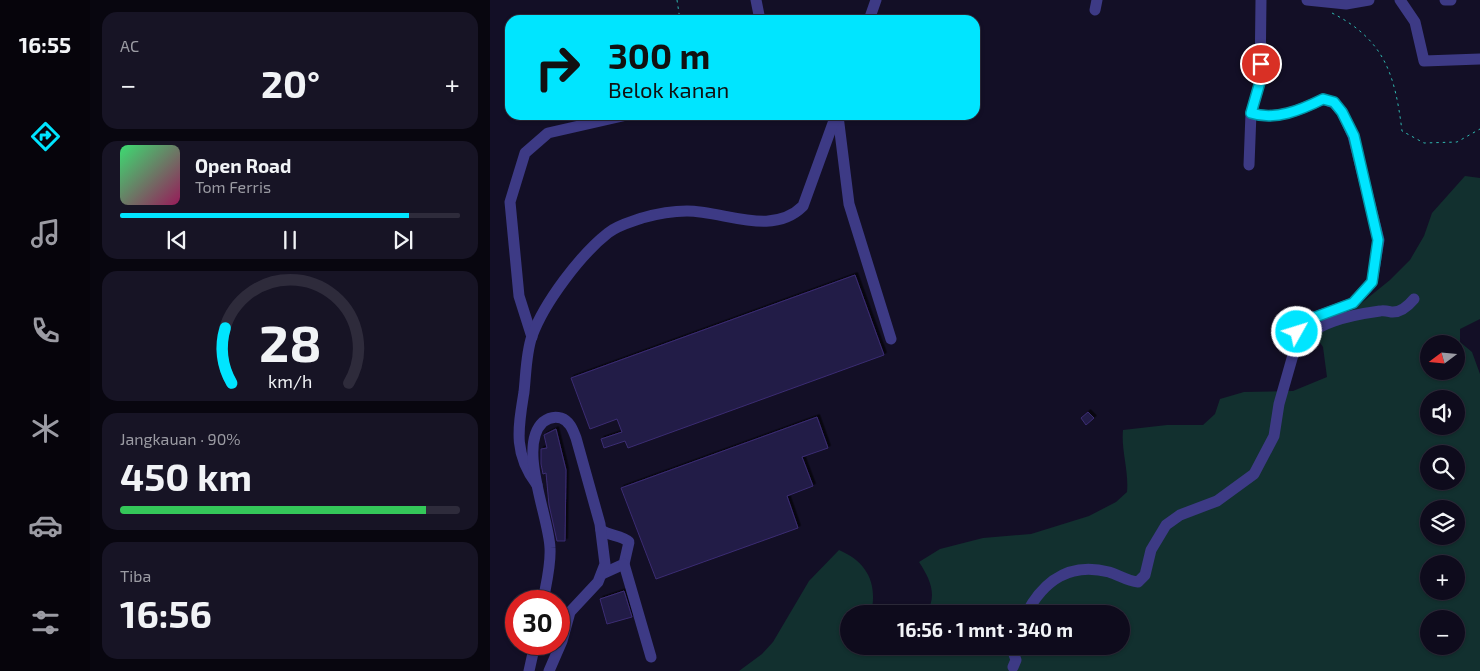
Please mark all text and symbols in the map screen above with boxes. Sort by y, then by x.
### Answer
text: 16:55 [19,31,71,57]
text: 300 m [608,34,710,76]
icon: right [525,35,590,100]
text: AC [120,36,139,55]
pin [1240,43,1282,85]
icon: arrive [1247,50,1275,78]
text: 20° [261,60,320,106]
text: − [120,67,136,101]
text: + [445,67,460,101]
text: Belok kanan [608,76,729,102]
icon: directions [28,119,63,154]
text: Open Road [195,154,291,177]
text: Tom Ferris [195,177,271,196]
icon: music [28,216,63,251]
icon: previous [163,226,191,254]
icon: pause [276,226,304,254]
icon: next [389,226,417,254]
position arrow [1270,305,1322,357]
text: 28 [259,310,321,372]
icon: phone [28,313,63,348]
north arrow [1420,335,1465,380]
map controls [1420,335,1465,655]
text: km/h [268,370,312,392]
button: sound [1420,390,1465,435]
icon: climate [28,411,63,446]
text: Jangkauan · 90% [120,429,241,448]
button: search [1420,445,1465,490]
text: 450 km [120,453,252,499]
button: layers [1420,500,1465,545]
icon: car [28,508,63,543]
button: + [1420,555,1465,600]
text: Tiba [120,566,151,585]
text: 16:56 [120,590,212,636]
speed limit sign: 30 [505,590,570,655]
icon: filters [28,605,63,640]
button: − [1420,610,1465,655]
text: 16:56 · 1 mnt · 340 m [897,618,1073,641]

